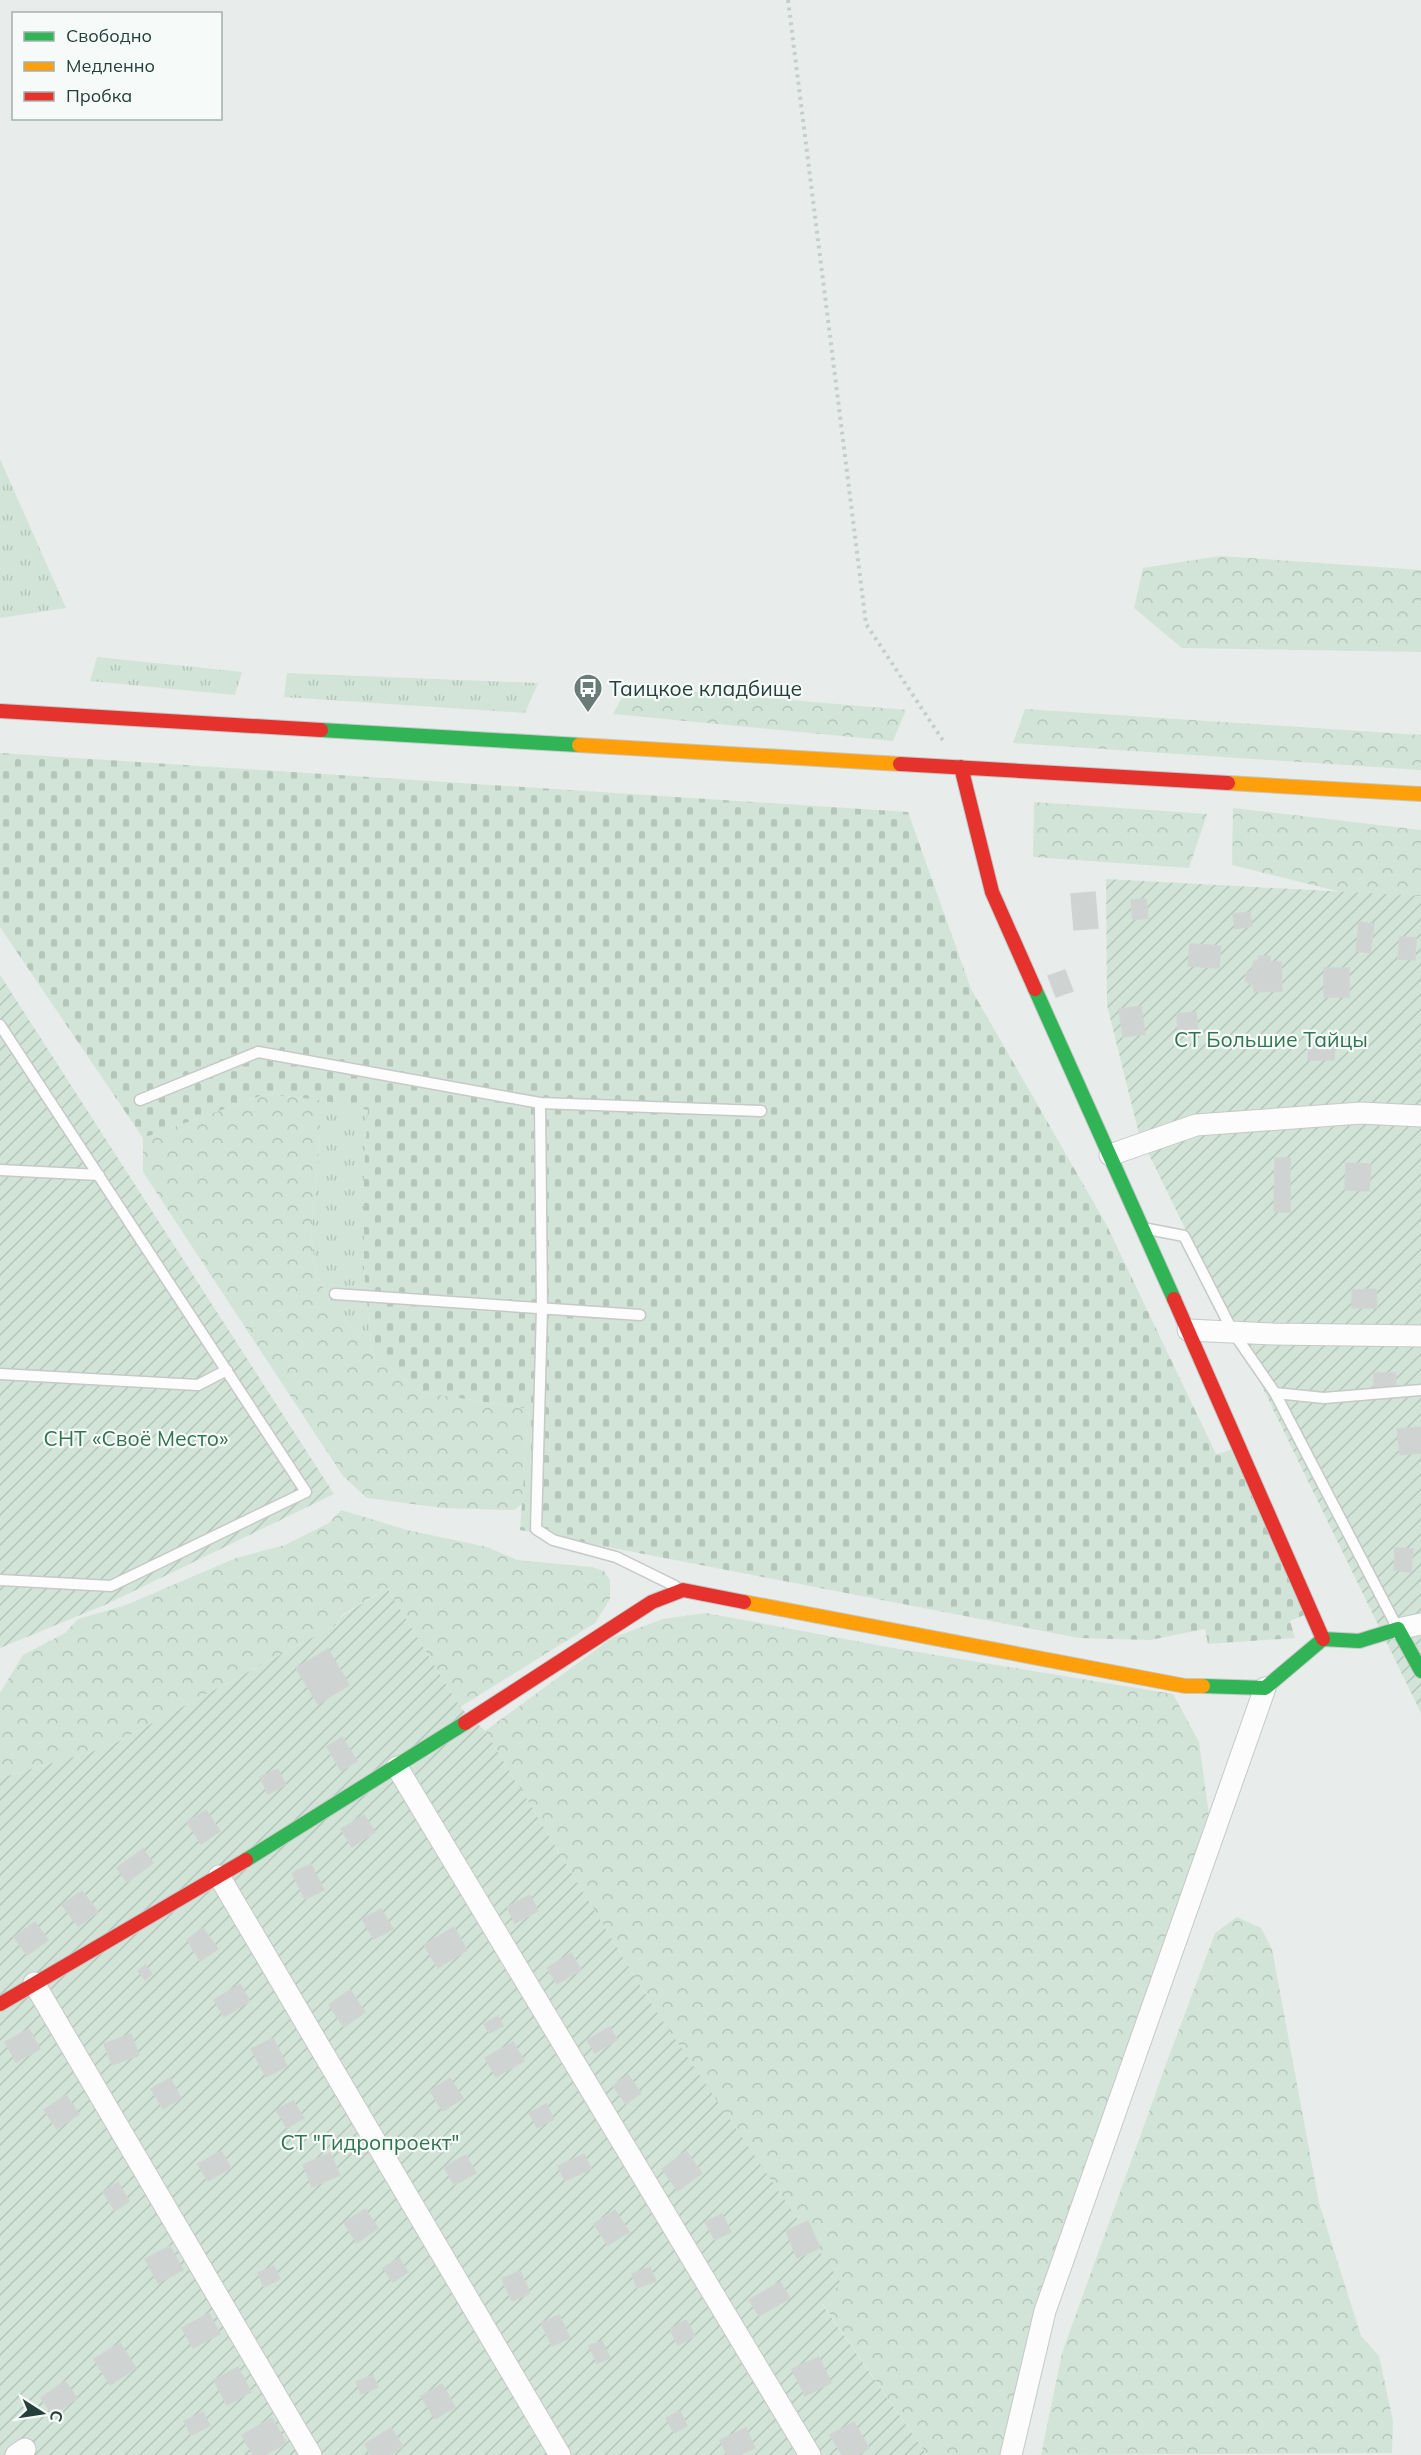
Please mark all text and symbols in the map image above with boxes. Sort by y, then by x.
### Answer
legend [12,12,222,120]
text: Свободно [66,24,152,47]
text: Медленно [66,54,155,77]
text: Пробка [66,84,132,107]
bus stop icon: Таицкое кладбище [572,672,604,714]
place label: Таицкое кладбище [609,675,802,701]
park label: СТ Большие Тайцы [1174,1026,1368,1052]
park label: СНТ «Своё Место» [44,1425,228,1451]
park label: СТ "Гидропроект" [280,2129,460,2155]
north arrow [12,2383,72,2443]
text: С [46,2409,68,2424]

